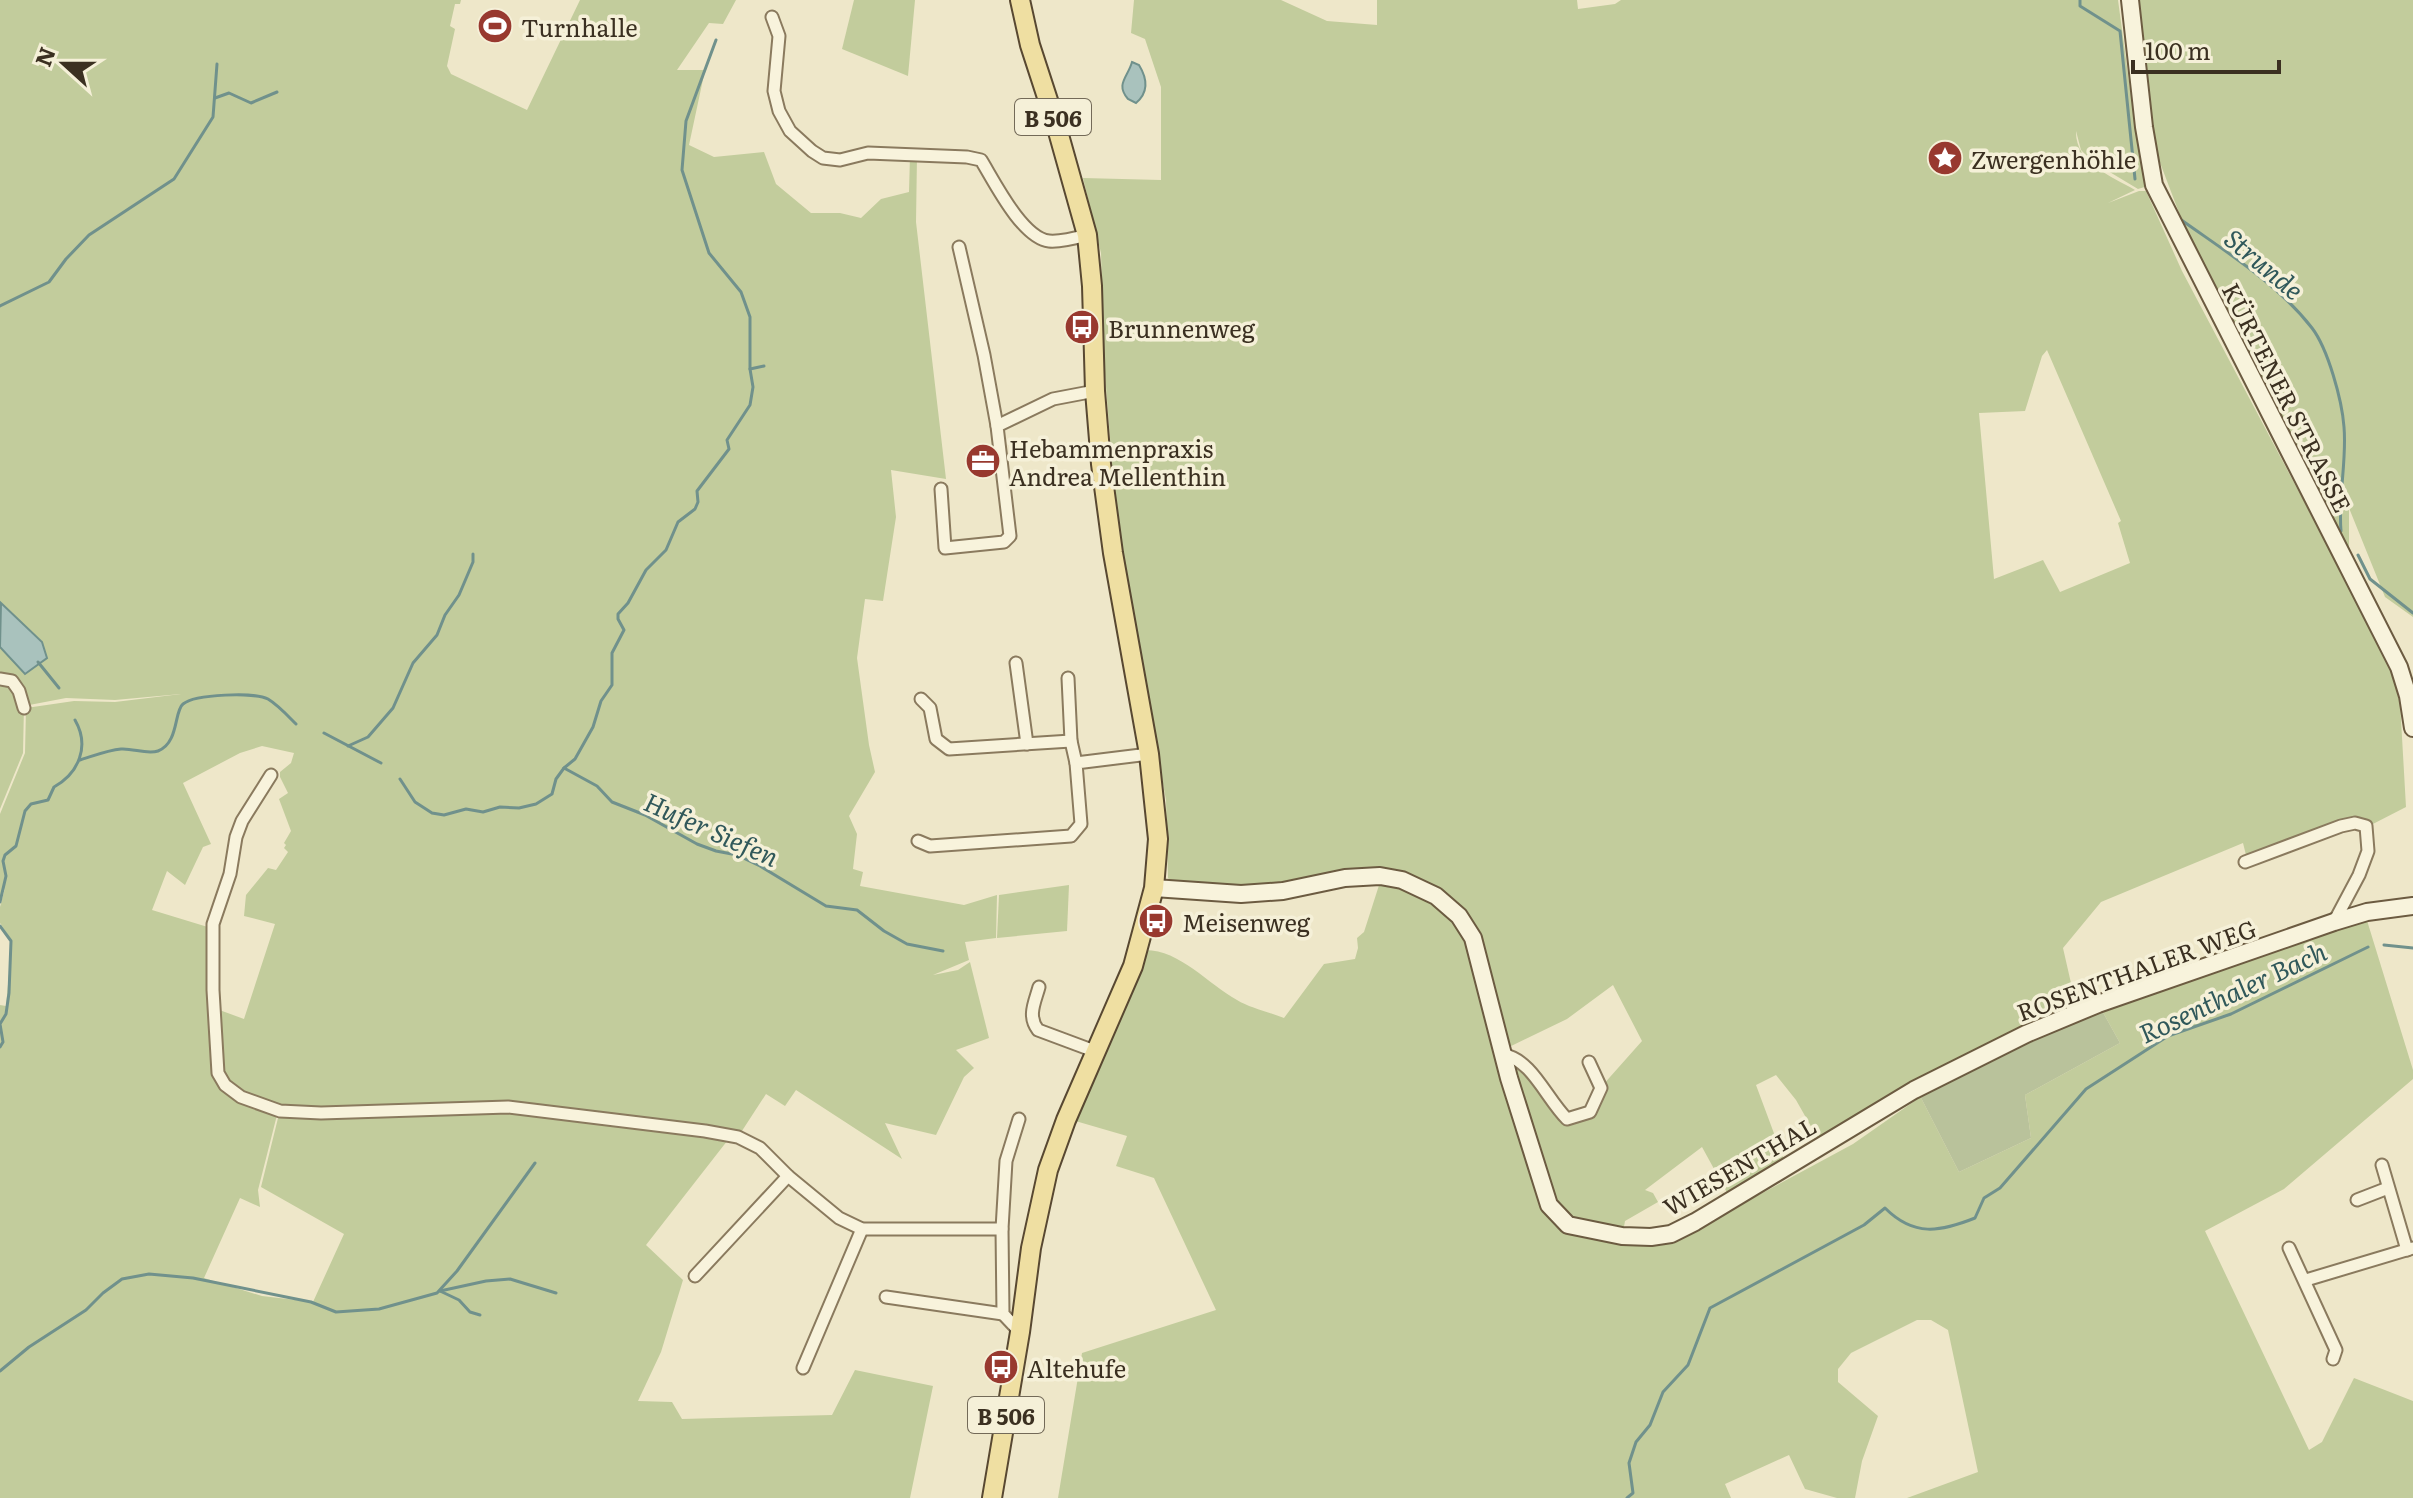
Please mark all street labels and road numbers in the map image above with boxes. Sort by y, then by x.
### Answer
road number: B 506 [1015,99,1091,135]
street label: KÜRTENER STRASSE [2215,276,2361,518]
street label: ROSENTHALER WEG [2011,909,2261,1029]
street label: WIESENTHAL [1656,1107,1822,1223]
road number: B 506 [968,1397,1044,1433]

